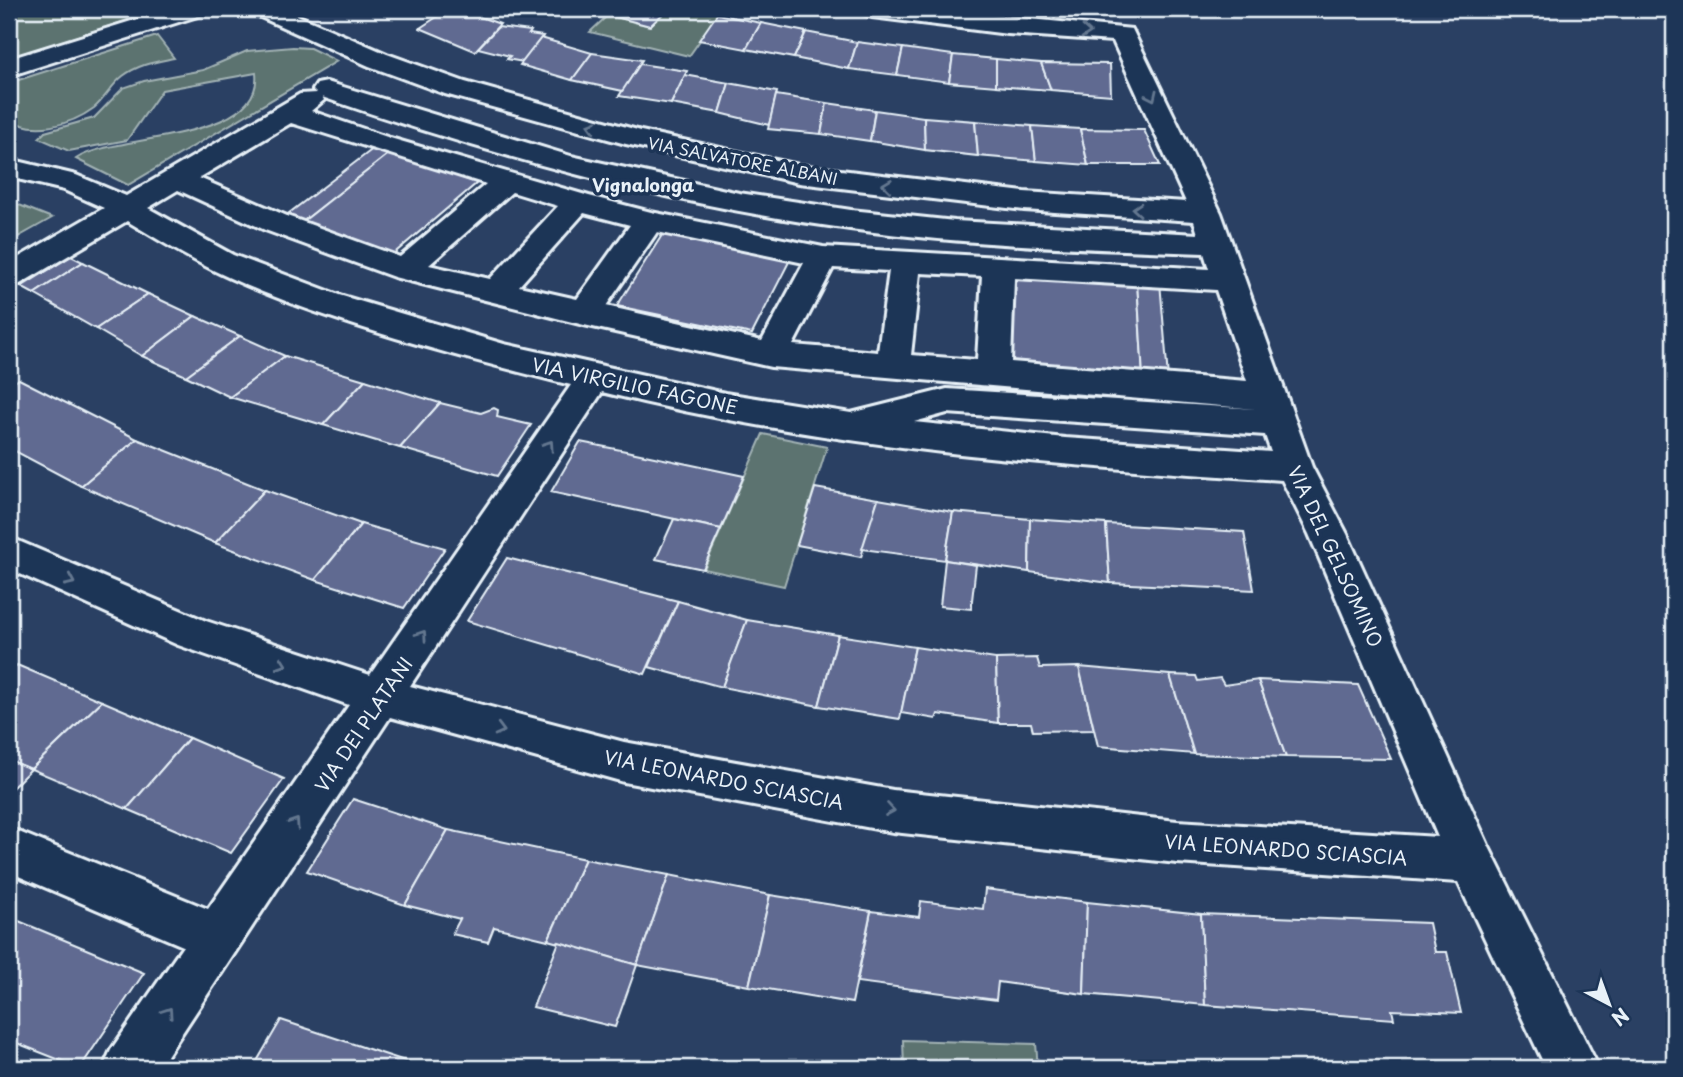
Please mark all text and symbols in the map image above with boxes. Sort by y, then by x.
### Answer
one-way arrow [1080,24,1091,39]
one-way arrow [1143,89,1157,101]
one-way arrow [586,120,598,135]
street label: VIA SALVATORE ALBANI [646,130,840,190]
district label: Vignalonga [592,171,694,198]
one-way arrow [881,178,892,193]
one-way arrow [1132,201,1143,216]
street label: VIA VIRGILIO FAGONE [529,349,741,421]
one-way arrow [541,440,554,453]
street label: VIA DEL GELSOMINO [1282,461,1390,651]
one-way arrow [64,572,76,586]
one-way arrow [414,630,427,643]
street label: VIA DEI PLATANI [307,651,419,797]
one-way arrow [275,656,287,670]
one-way arrow [493,722,505,736]
street label: VIA LEONARDO SCIASCIA [602,742,846,816]
one-way arrow [884,802,896,817]
one-way arrow [287,818,300,831]
street label: VIA LEONARDO SCIASCIA [1164,827,1408,871]
north arrow [1574,968,1644,1038]
text: N [1606,1002,1636,1033]
one-way arrow [160,1007,172,1020]

